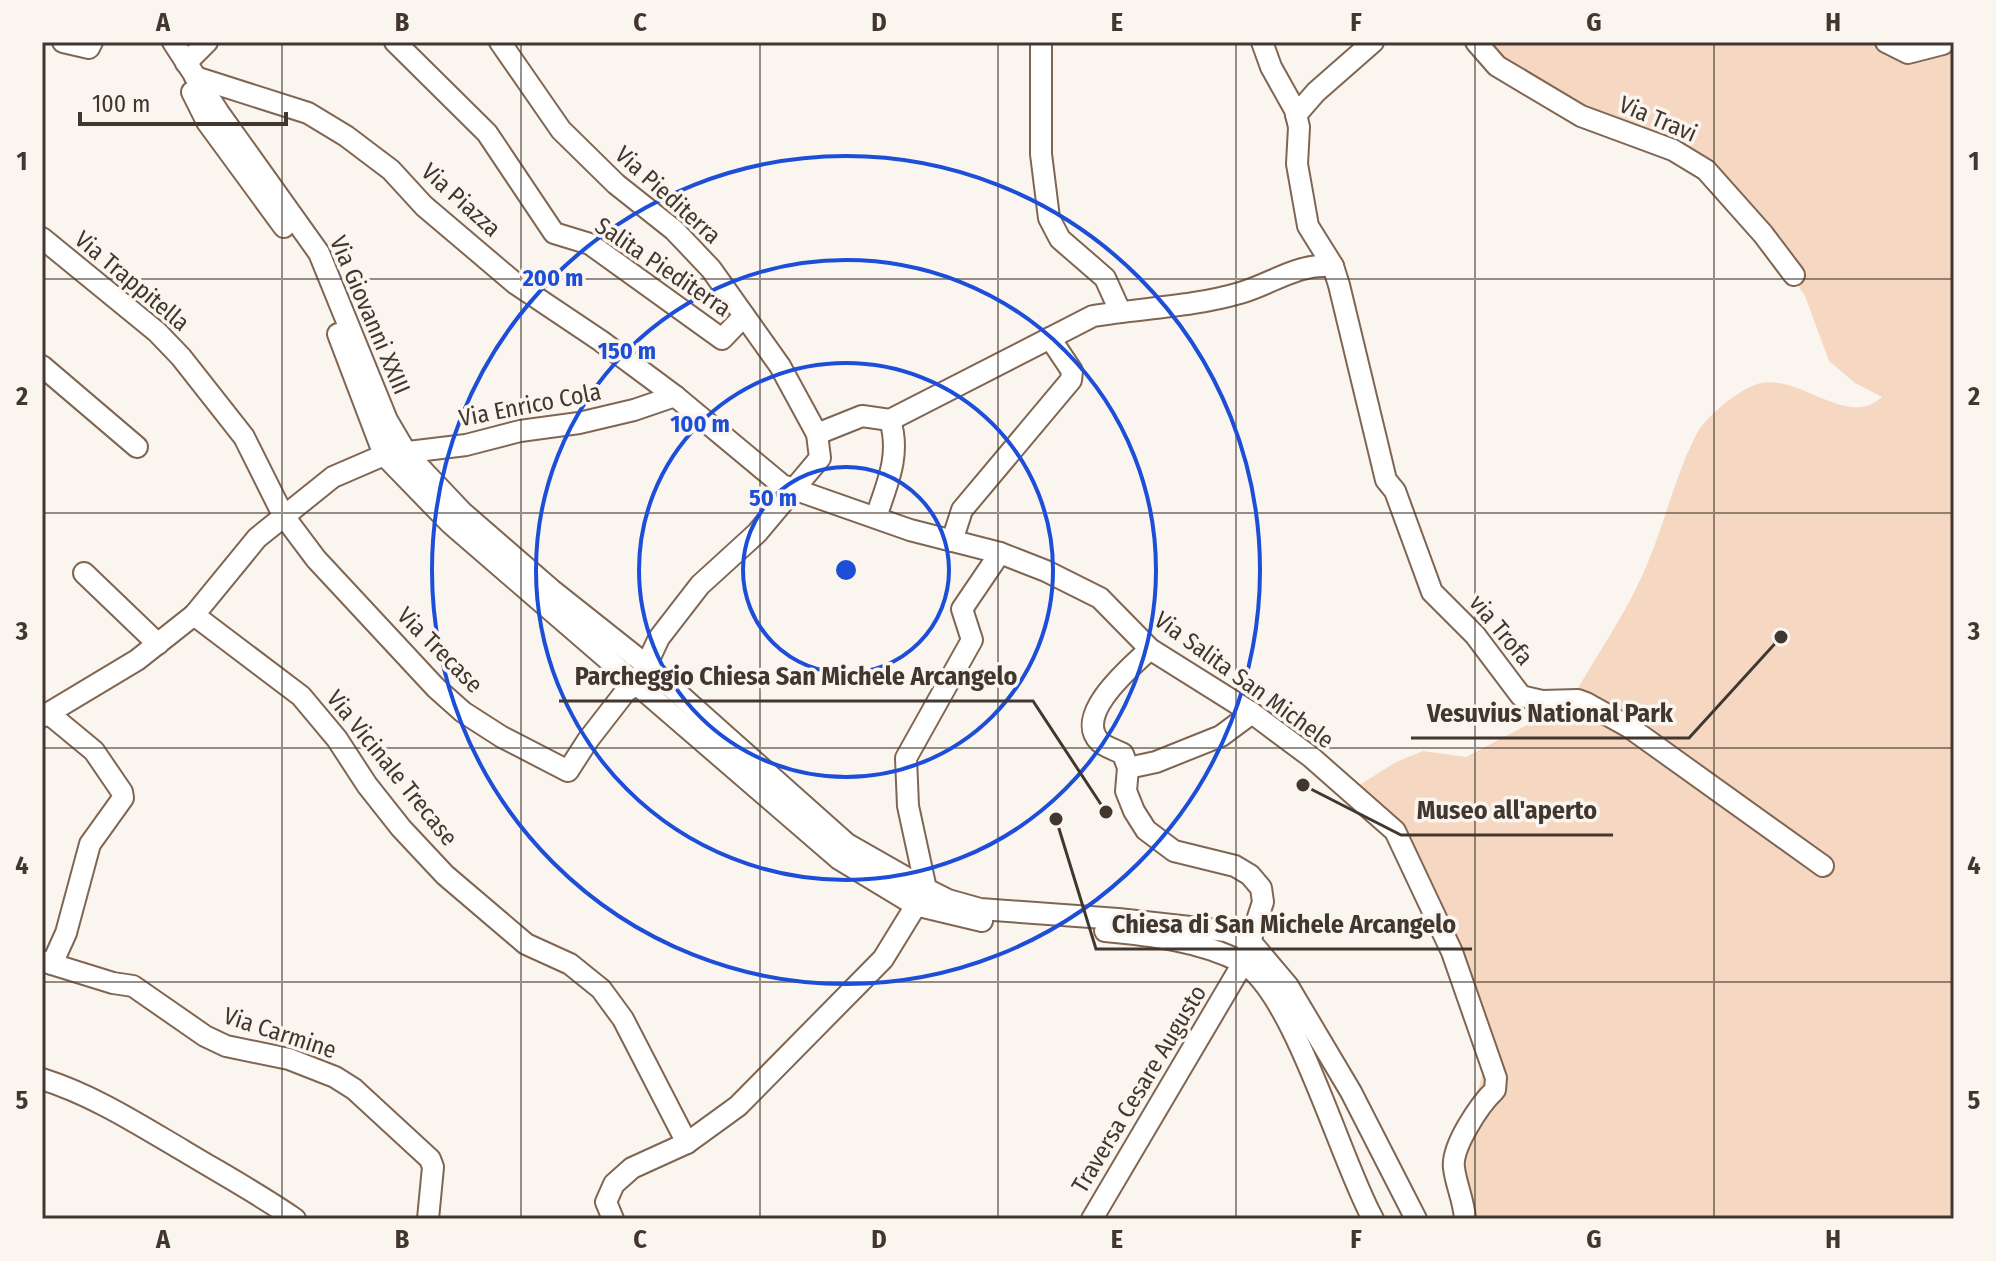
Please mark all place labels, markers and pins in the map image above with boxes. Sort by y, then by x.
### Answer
centre of rings [832,556,860,584]
callout: Parcheggio Chiesa San Michele Arcangelo [559,651,1033,701]
callout: Vesuvius National Park [1411,688,1689,738]
callout: Museo all'aperto [1401,785,1613,835]
callout: Chiesa di San Michele Arcangelo [1096,899,1472,949]

